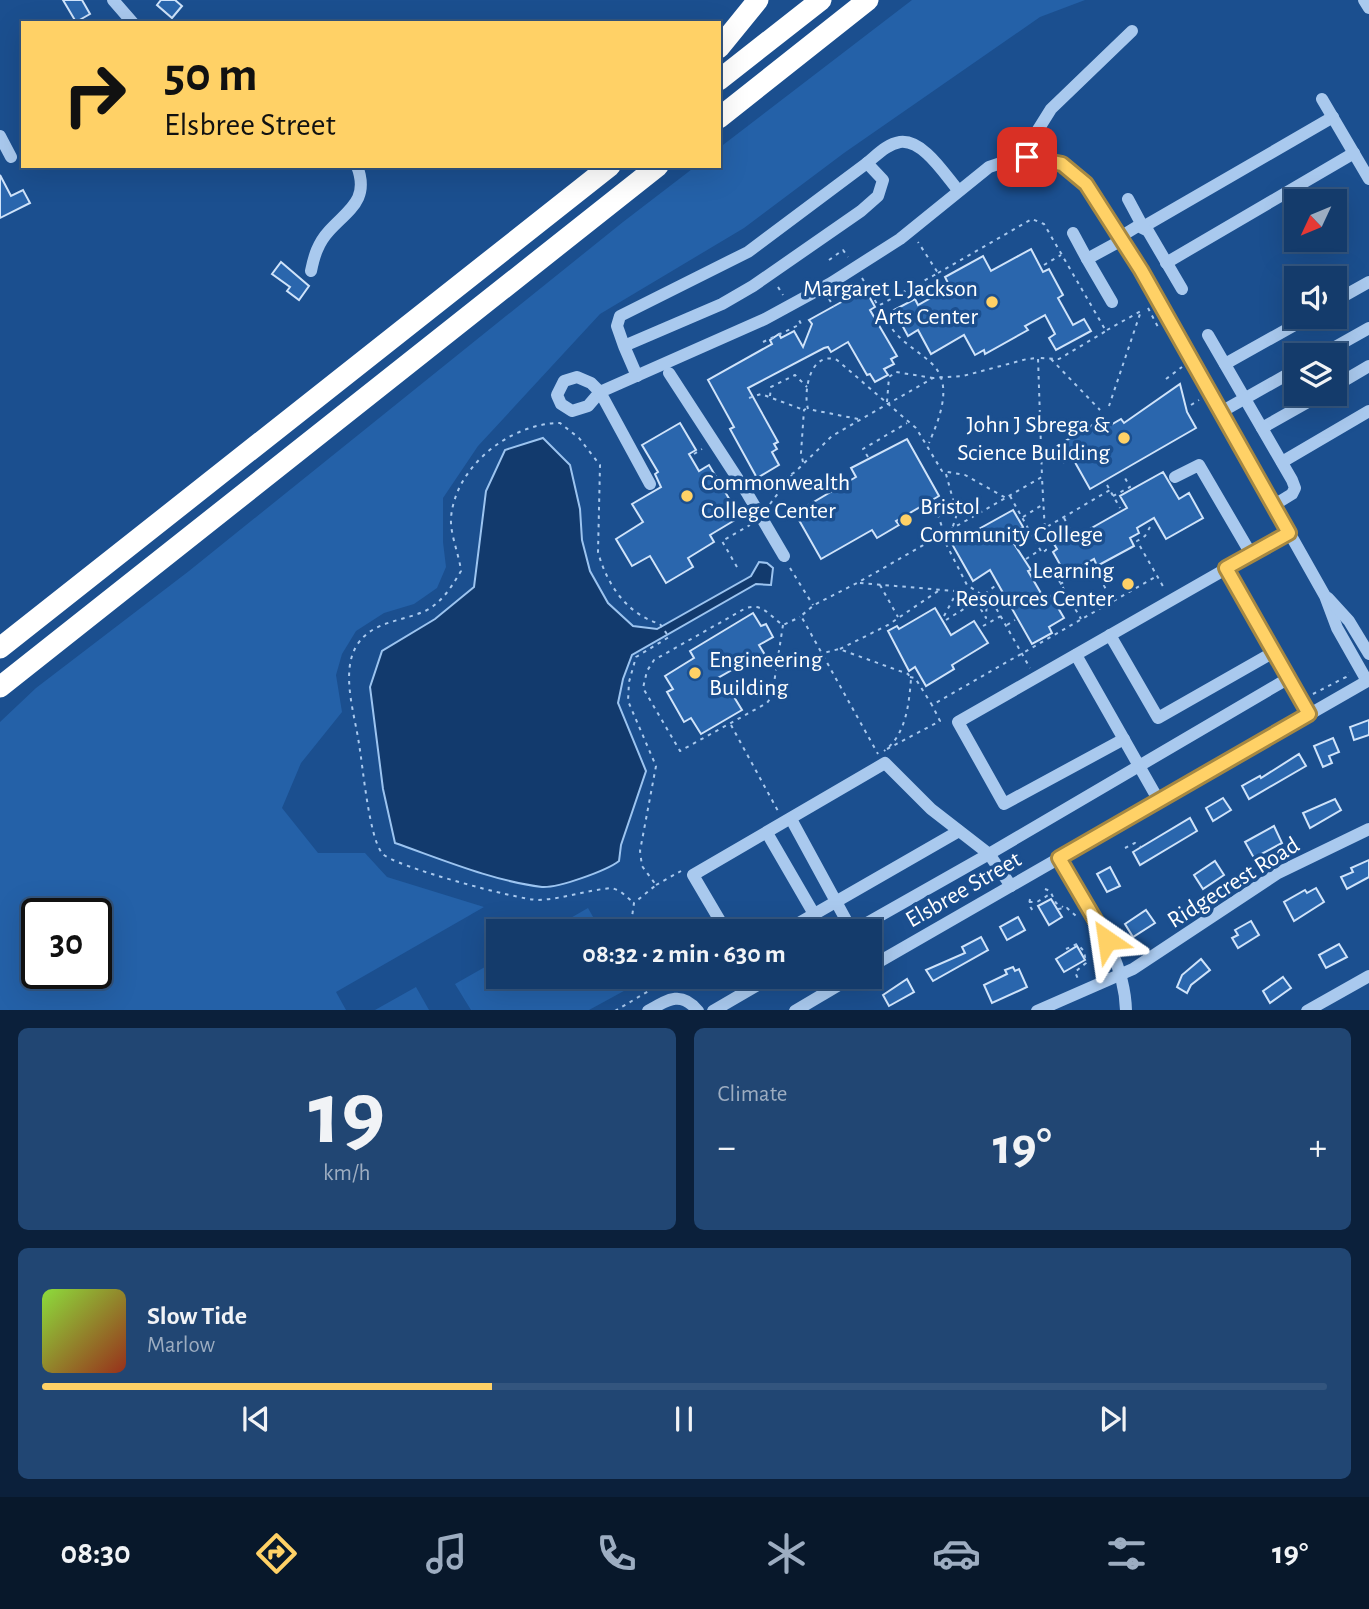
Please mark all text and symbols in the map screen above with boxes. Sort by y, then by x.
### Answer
icon: right [49,49,140,140]
text: 50 m [164,51,258,100]
text: Elsbree Street [164,109,336,141]
pin [997,127,1057,187]
icon: arrive [1008,138,1046,176]
north arrow [1284,189,1348,252]
map controls [1284,189,1347,406]
button: sound [1284,266,1347,329]
place label: Margaret L Jackson Arts Center [803,277,978,329]
marker: Margaret L Jackson Arts Center [984,294,1000,310]
button: layers [1284,343,1347,406]
place label: John J Sbrega & Science Building [957,413,1110,465]
marker: John J Sbrega & Science Building [1116,430,1132,446]
place label: Commonwealth College Center [701,471,850,523]
marker: Commonwealth College Center [679,488,695,504]
place label: Bristol Community College [920,495,1103,547]
marker: Bristol Community College [898,512,914,528]
place label: Learning Resources Center [955,559,1114,611]
marker: Learning Resources Center [1120,576,1136,592]
place label: Engineering Building [709,648,823,700]
marker: Engineering Building [687,665,703,681]
street label: Ridgecrest Road [1163,833,1304,933]
street label: Elsbree Street [902,847,1026,932]
speed limit sign: 30 [21,898,112,989]
position arrow [1070,903,1144,977]
text: 08:32 · 2 min · 630 m [582,941,786,967]
text: 19 [308,1069,385,1160]
text: Climate [718,1083,787,1106]
text: 19° [993,1121,1052,1173]
text: − [718,1129,736,1167]
text: + [1309,1129,1327,1167]
text: km/h [323,1162,370,1185]
text: Slow Tide [147,1303,247,1329]
text: Marlow [147,1334,215,1357]
icon: previous [237,1400,275,1438]
icon: pause [665,1400,703,1438]
icon: next [1094,1400,1132,1438]
icon: directions [252,1529,301,1578]
icon: music [422,1529,471,1578]
icon: phone [592,1529,641,1578]
icon: climate [762,1529,811,1578]
icon: car [932,1529,981,1578]
icon: filters [1102,1529,1151,1578]
text: 08:30 [61,1537,131,1569]
text: 19° [1272,1537,1308,1569]

